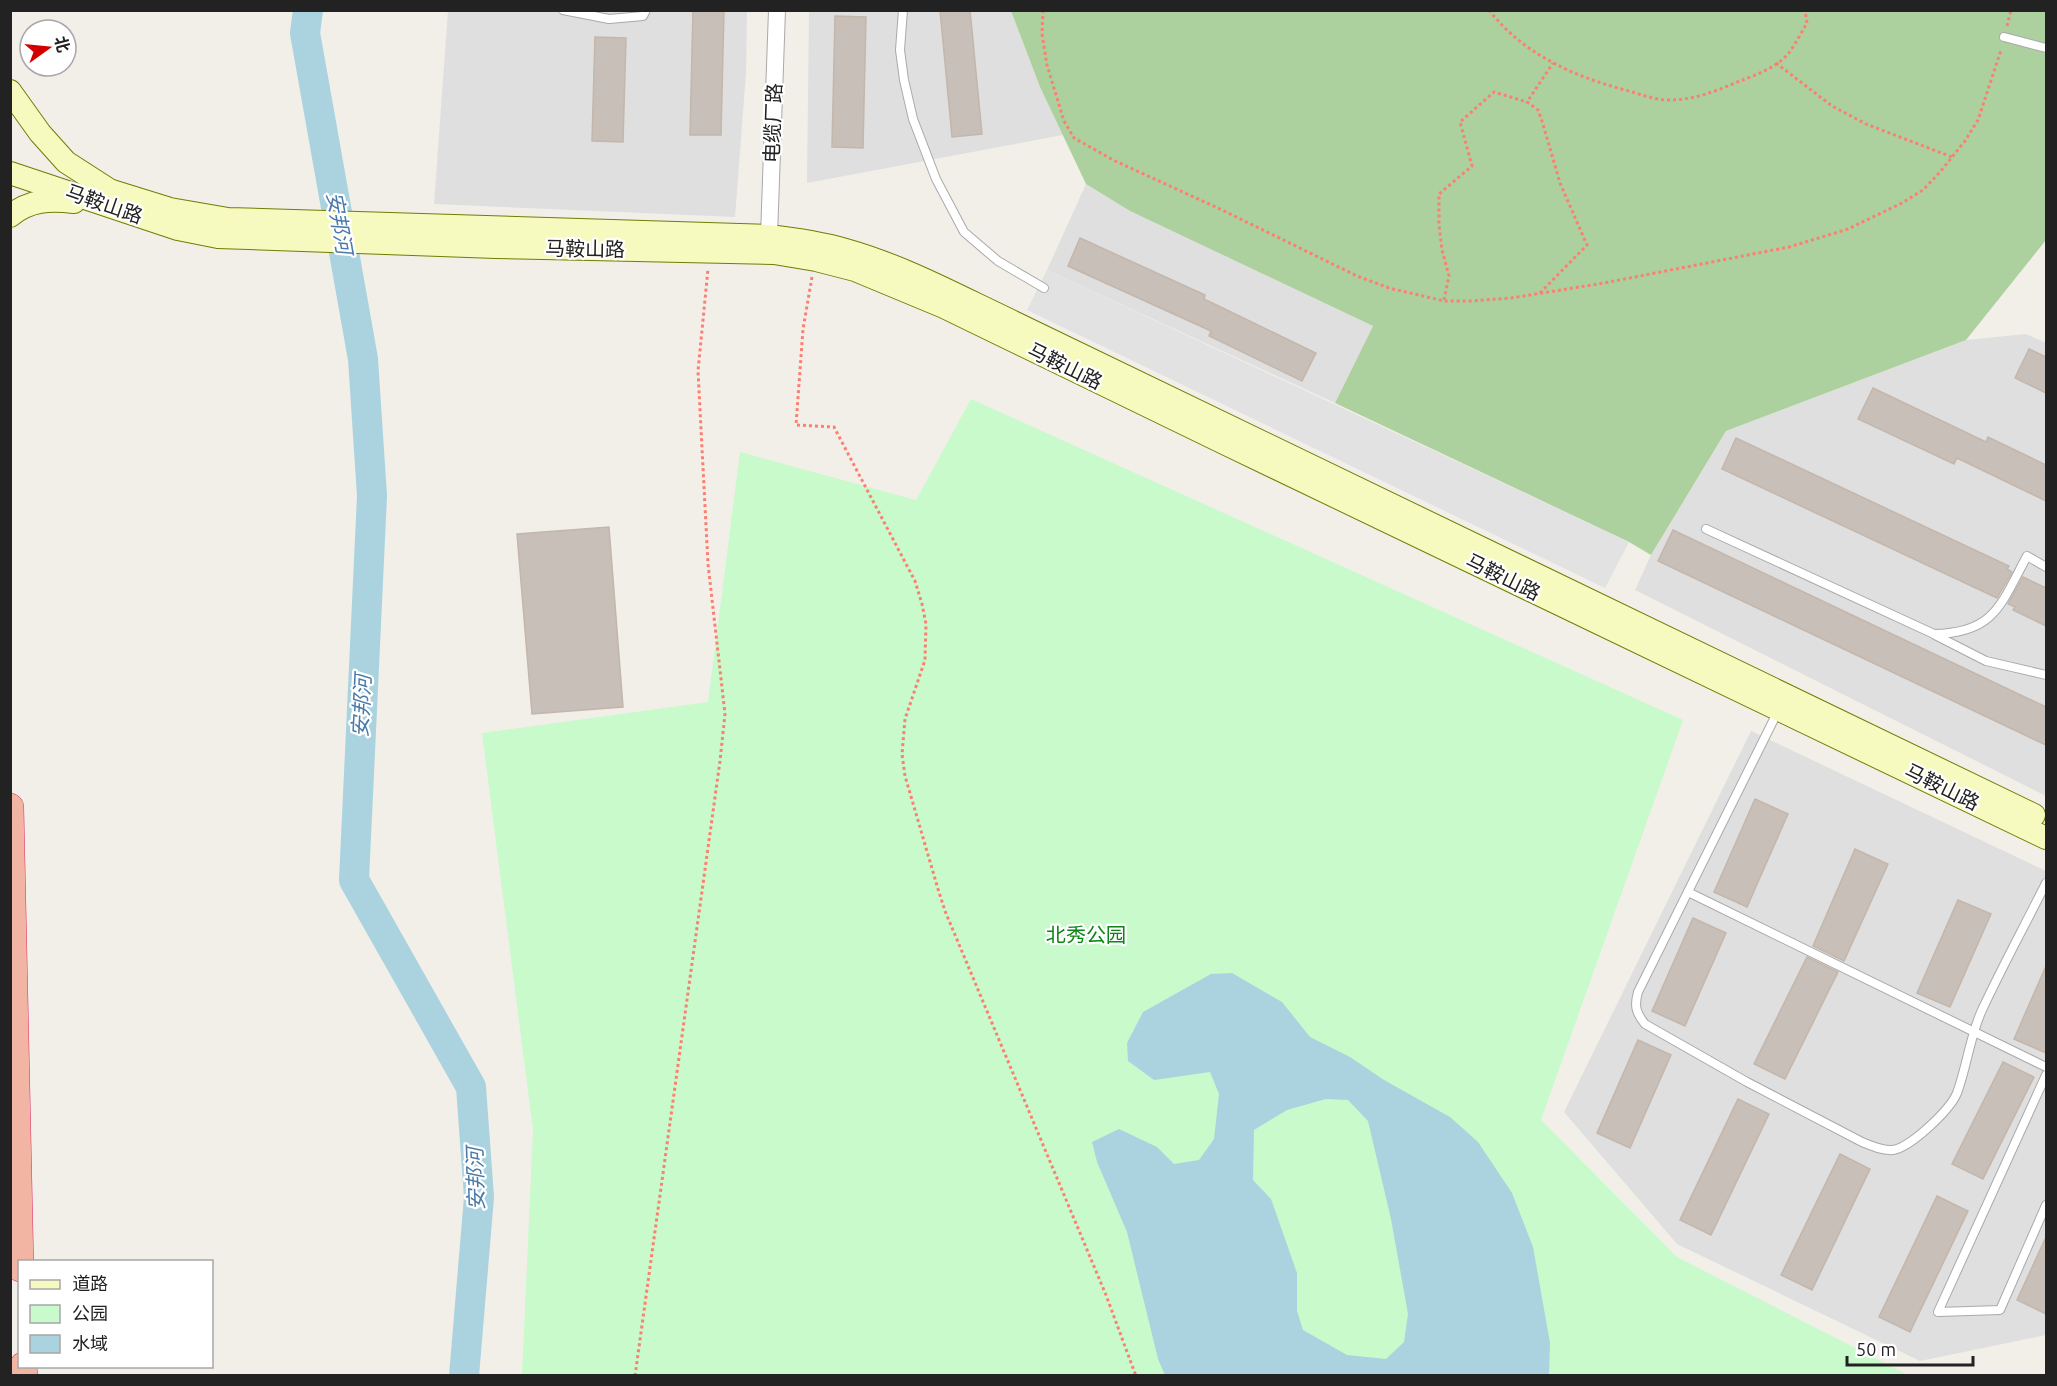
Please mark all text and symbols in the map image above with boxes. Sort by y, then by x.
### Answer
north arrow [18,18,78,78]
text: 北 [52,34,73,54]
street label: 电缆厂路 [760,83,785,163]
street label: 马鞍山路 [63,180,146,227]
water label: 安邦河 [323,190,358,260]
street label: 马鞍山路 [545,236,625,261]
street label: 马鞍山路 [1024,338,1106,393]
street label: 马鞍山路 [1462,549,1544,604]
water label: 安邦河 [347,670,375,738]
street label: 马鞍山路 [1901,759,1983,814]
park label: 北秀公园 [1046,923,1126,946]
water label: 安邦河 [462,1143,488,1211]
legend [18,1260,213,1368]
text: 道路 [72,1273,108,1293]
text: 公园 [72,1303,108,1323]
scale bar [1847,1329,1973,1367]
text: 水域 [72,1333,108,1353]
text: 50 m [1856,1339,1896,1359]

